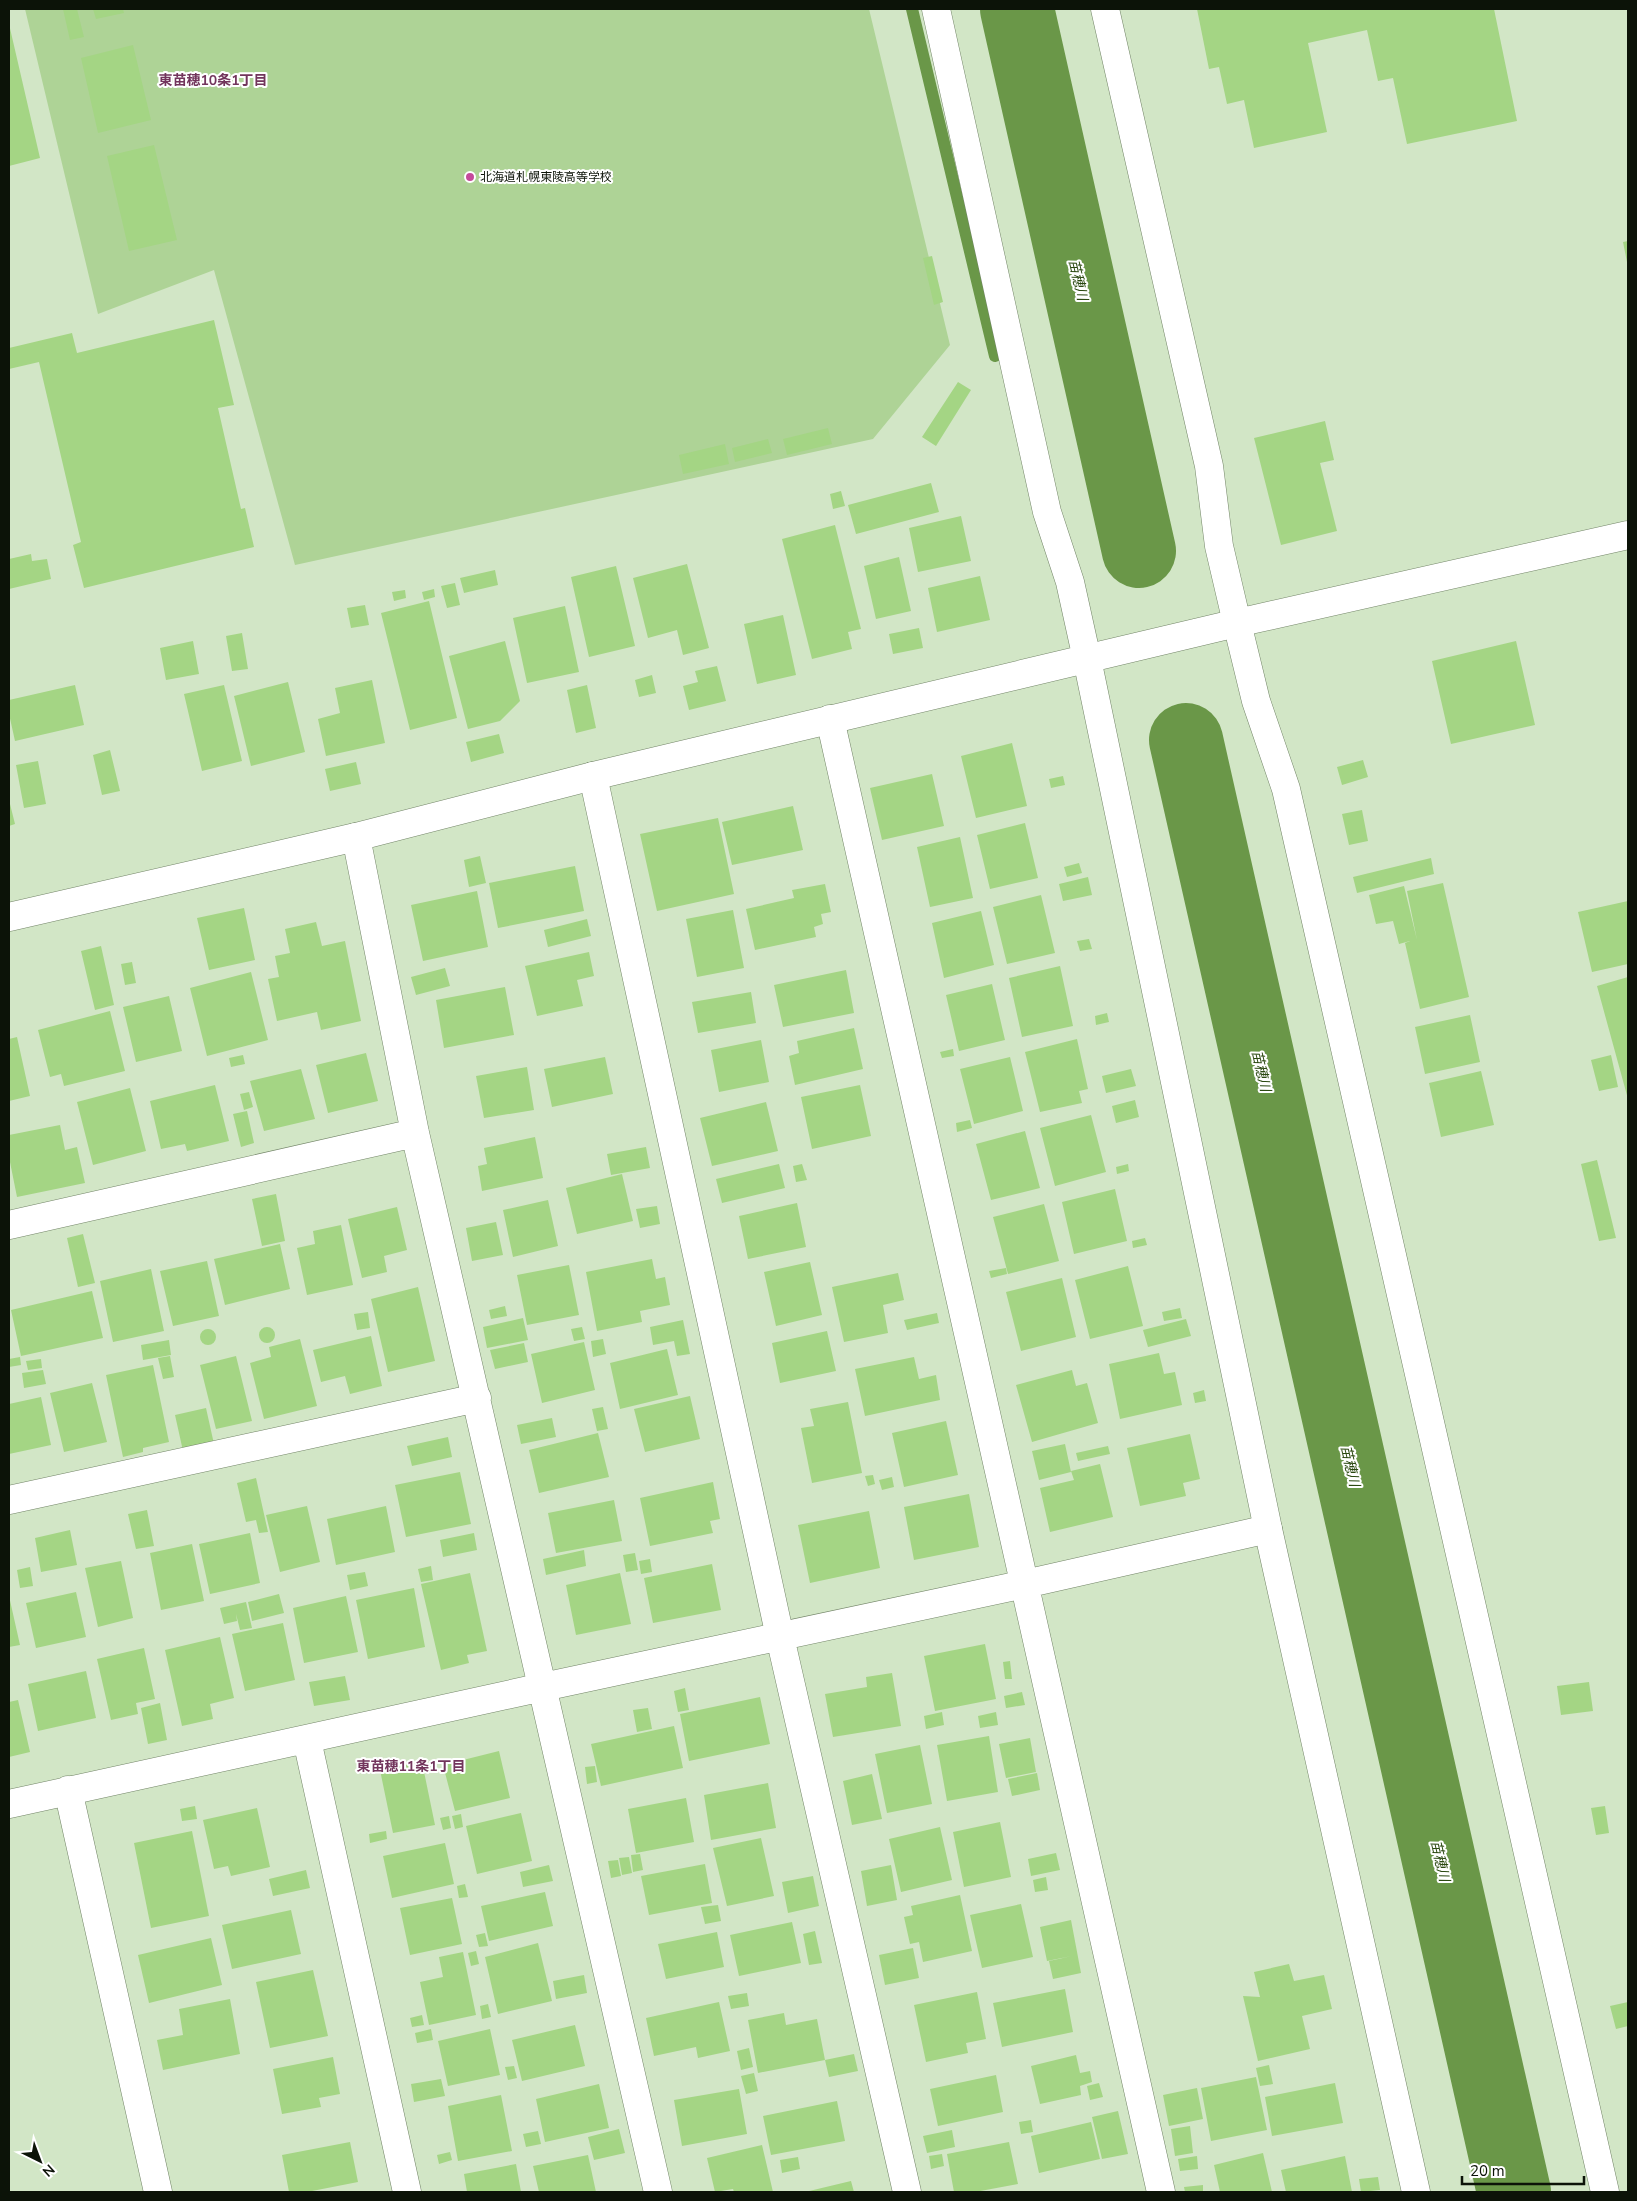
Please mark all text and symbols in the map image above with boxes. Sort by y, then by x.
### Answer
district label: 東苗穂10条1丁目 [158,71,268,90]
place label: 北海道札幌東陵高等学校 [480,169,612,185]
marker: 北海道札幌東陵高等学校 [464,171,476,183]
water label: 苗穂川 [1064,257,1092,305]
water label: 苗穂川 [1247,1048,1275,1096]
water label: 苗穂川 [1336,1443,1364,1491]
district label: 東苗穂11条1丁目 [356,1757,466,1776]
water label: 苗穂川 [1426,1838,1454,1886]
north arrow [15,2136,65,2186]
scale bar [1462,2154,1584,2186]
text: N [38,2160,59,2181]
text: 20 m [1470,2161,1505,2181]

